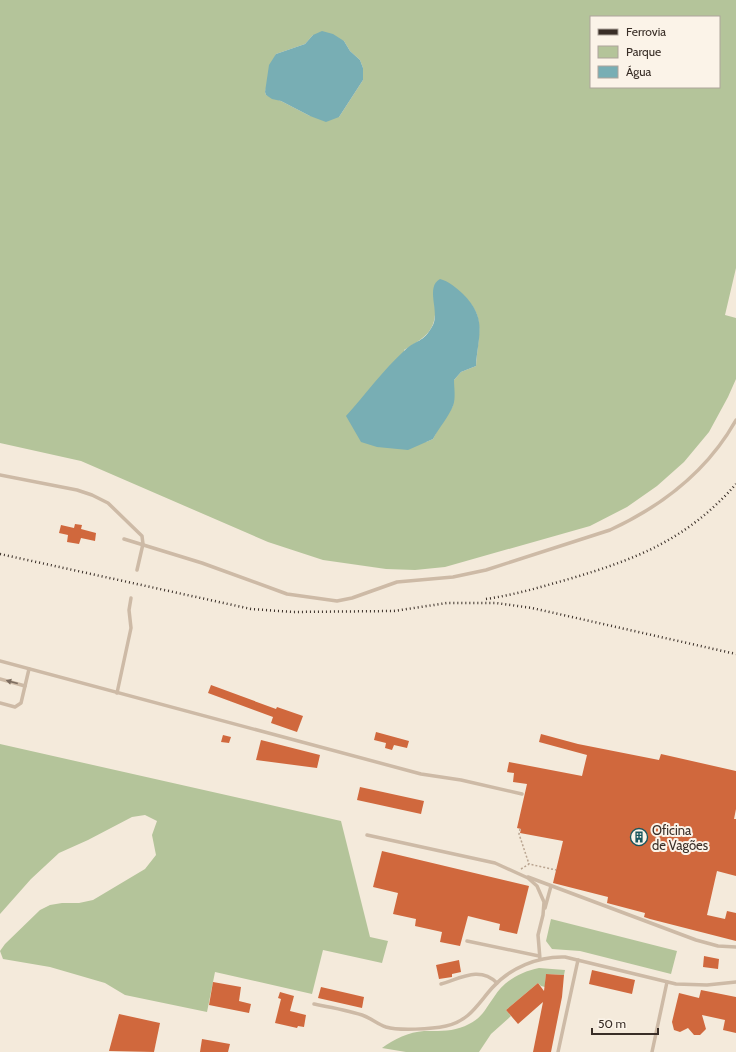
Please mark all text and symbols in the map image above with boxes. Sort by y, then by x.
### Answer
legend [590,16,720,88]
text: Ferrovia [626,24,666,39]
text: Parque [626,44,661,59]
text: Água [626,64,652,79]
one-way arrow [6,679,19,685]
place label: Oficina de Vagões [652,822,709,853]
building icon: Oficina de Vagões [629,827,649,847]
scale bar [592,1010,658,1036]
text: 50 m [598,1016,626,1031]

